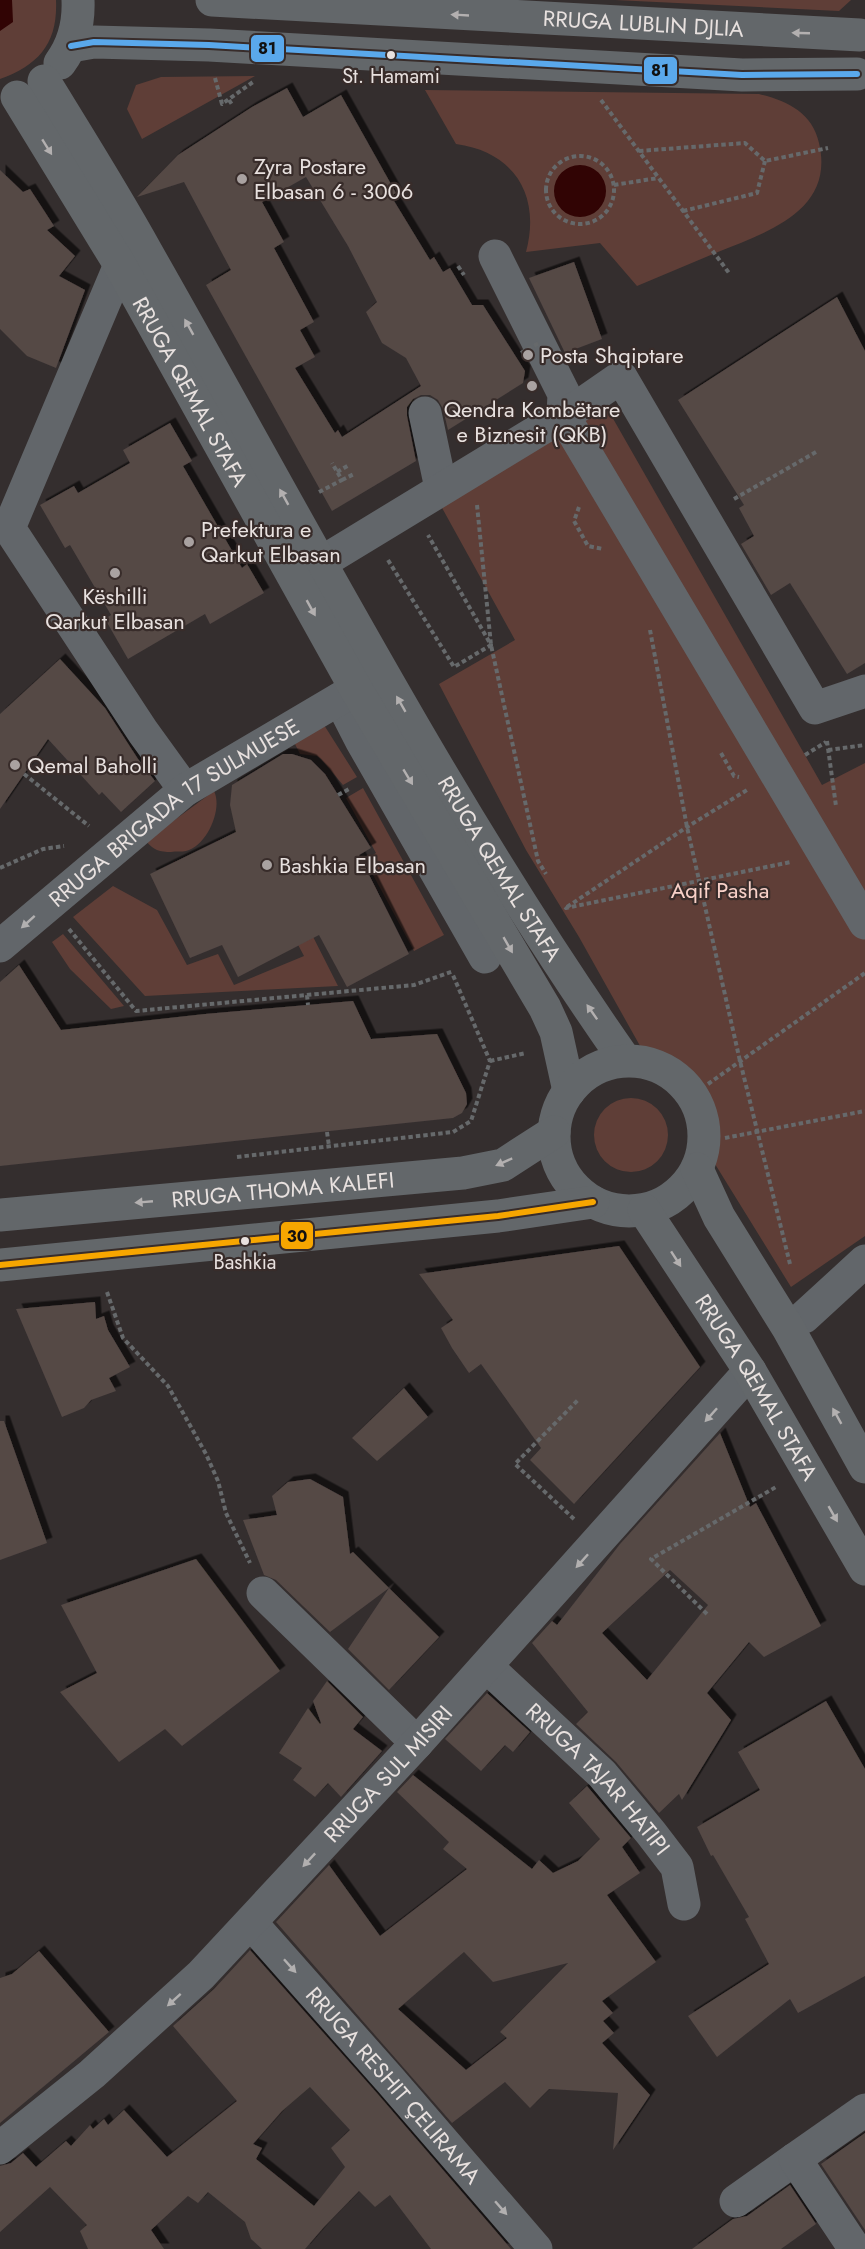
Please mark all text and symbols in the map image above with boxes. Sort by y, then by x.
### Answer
street label: RRUGA LUBLIN DJLIA [542,2,745,45]
one-way arrow [450,10,469,19]
one-way arrow [792,28,811,37]
line badge: 81 [250,34,285,63]
text: 81 [258,37,276,60]
marker: St. Hamami [385,49,397,61]
line badge: 81 [643,56,678,85]
text: 81 [651,59,669,82]
place label: St. Hamami [342,62,440,91]
one-way arrow [42,139,53,155]
place label: Zyra Postare Elbasan 6 - 3006 [254,150,413,207]
marker: Zyra Postare Elbasan 6 - 3006 [235,172,249,186]
street label: RRUGA QEMAL STAFA [125,291,256,493]
one-way arrow [184,318,194,335]
place label: Posta Shqiptare [540,339,684,371]
marker: Posta Shqiptare [521,348,535,362]
marker: Qendra Kombëtare e Biznesit (QKB) [525,379,539,393]
place label: Qendra Kombëtare e Biznesit (QKB) [444,393,620,450]
one-way arrow [279,488,289,505]
place label: Prefektura e Qarkut Elbasan [201,513,341,570]
marker: Prefektura e Qarkut Elbasan [182,535,196,549]
marker: Këshilli Qarkut Elbasan [108,566,122,580]
place label: Këshilli Qarkut Elbasan [45,580,185,637]
one-way arrow [306,600,316,617]
one-way arrow [396,695,406,712]
street label: RRUGA BRIGADA 17 SULMUESE [42,710,305,914]
place label: Qemal Baholli [27,749,157,781]
marker: Qemal Baholli [8,758,22,772]
one-way arrow [403,769,413,786]
street label: RRUGA QEMAL STAFA [430,770,570,968]
place label: Bashkia Elbasan [279,849,426,881]
marker: Bashkia Elbasan [260,858,274,872]
park label: Aqif Pasha [671,874,769,906]
one-way arrow [21,915,36,928]
one-way arrow [502,937,513,953]
one-way arrow [586,1005,598,1021]
one-way arrow [495,1157,513,1167]
street label: RRUGA THOMA KALEFI [170,1163,396,1215]
one-way arrow [135,1197,154,1207]
line badge: 30 [280,1221,314,1250]
text: 30 [287,1225,307,1248]
marker: Bashkia [239,1235,251,1247]
place label: Bashkia [214,1248,276,1277]
one-way arrow [670,1251,681,1267]
street label: RRUGA QEMAL STAFA [688,1288,826,1486]
one-way arrow [704,1407,718,1422]
one-way arrow [831,1408,842,1424]
one-way arrow [828,1506,838,1523]
one-way arrow [575,1553,589,1568]
street label: RRUGA TAJAR HATIPI [519,1695,678,1862]
street label: RRUGA SUL MISIRI [316,1698,460,1850]
one-way arrow [303,1852,316,1867]
one-way arrow [283,1958,296,1973]
street label: RRUGA RESHIT ÇELIRAMA [299,1980,489,2191]
one-way arrow [166,1993,181,2007]
one-way arrow [494,2200,507,2216]

